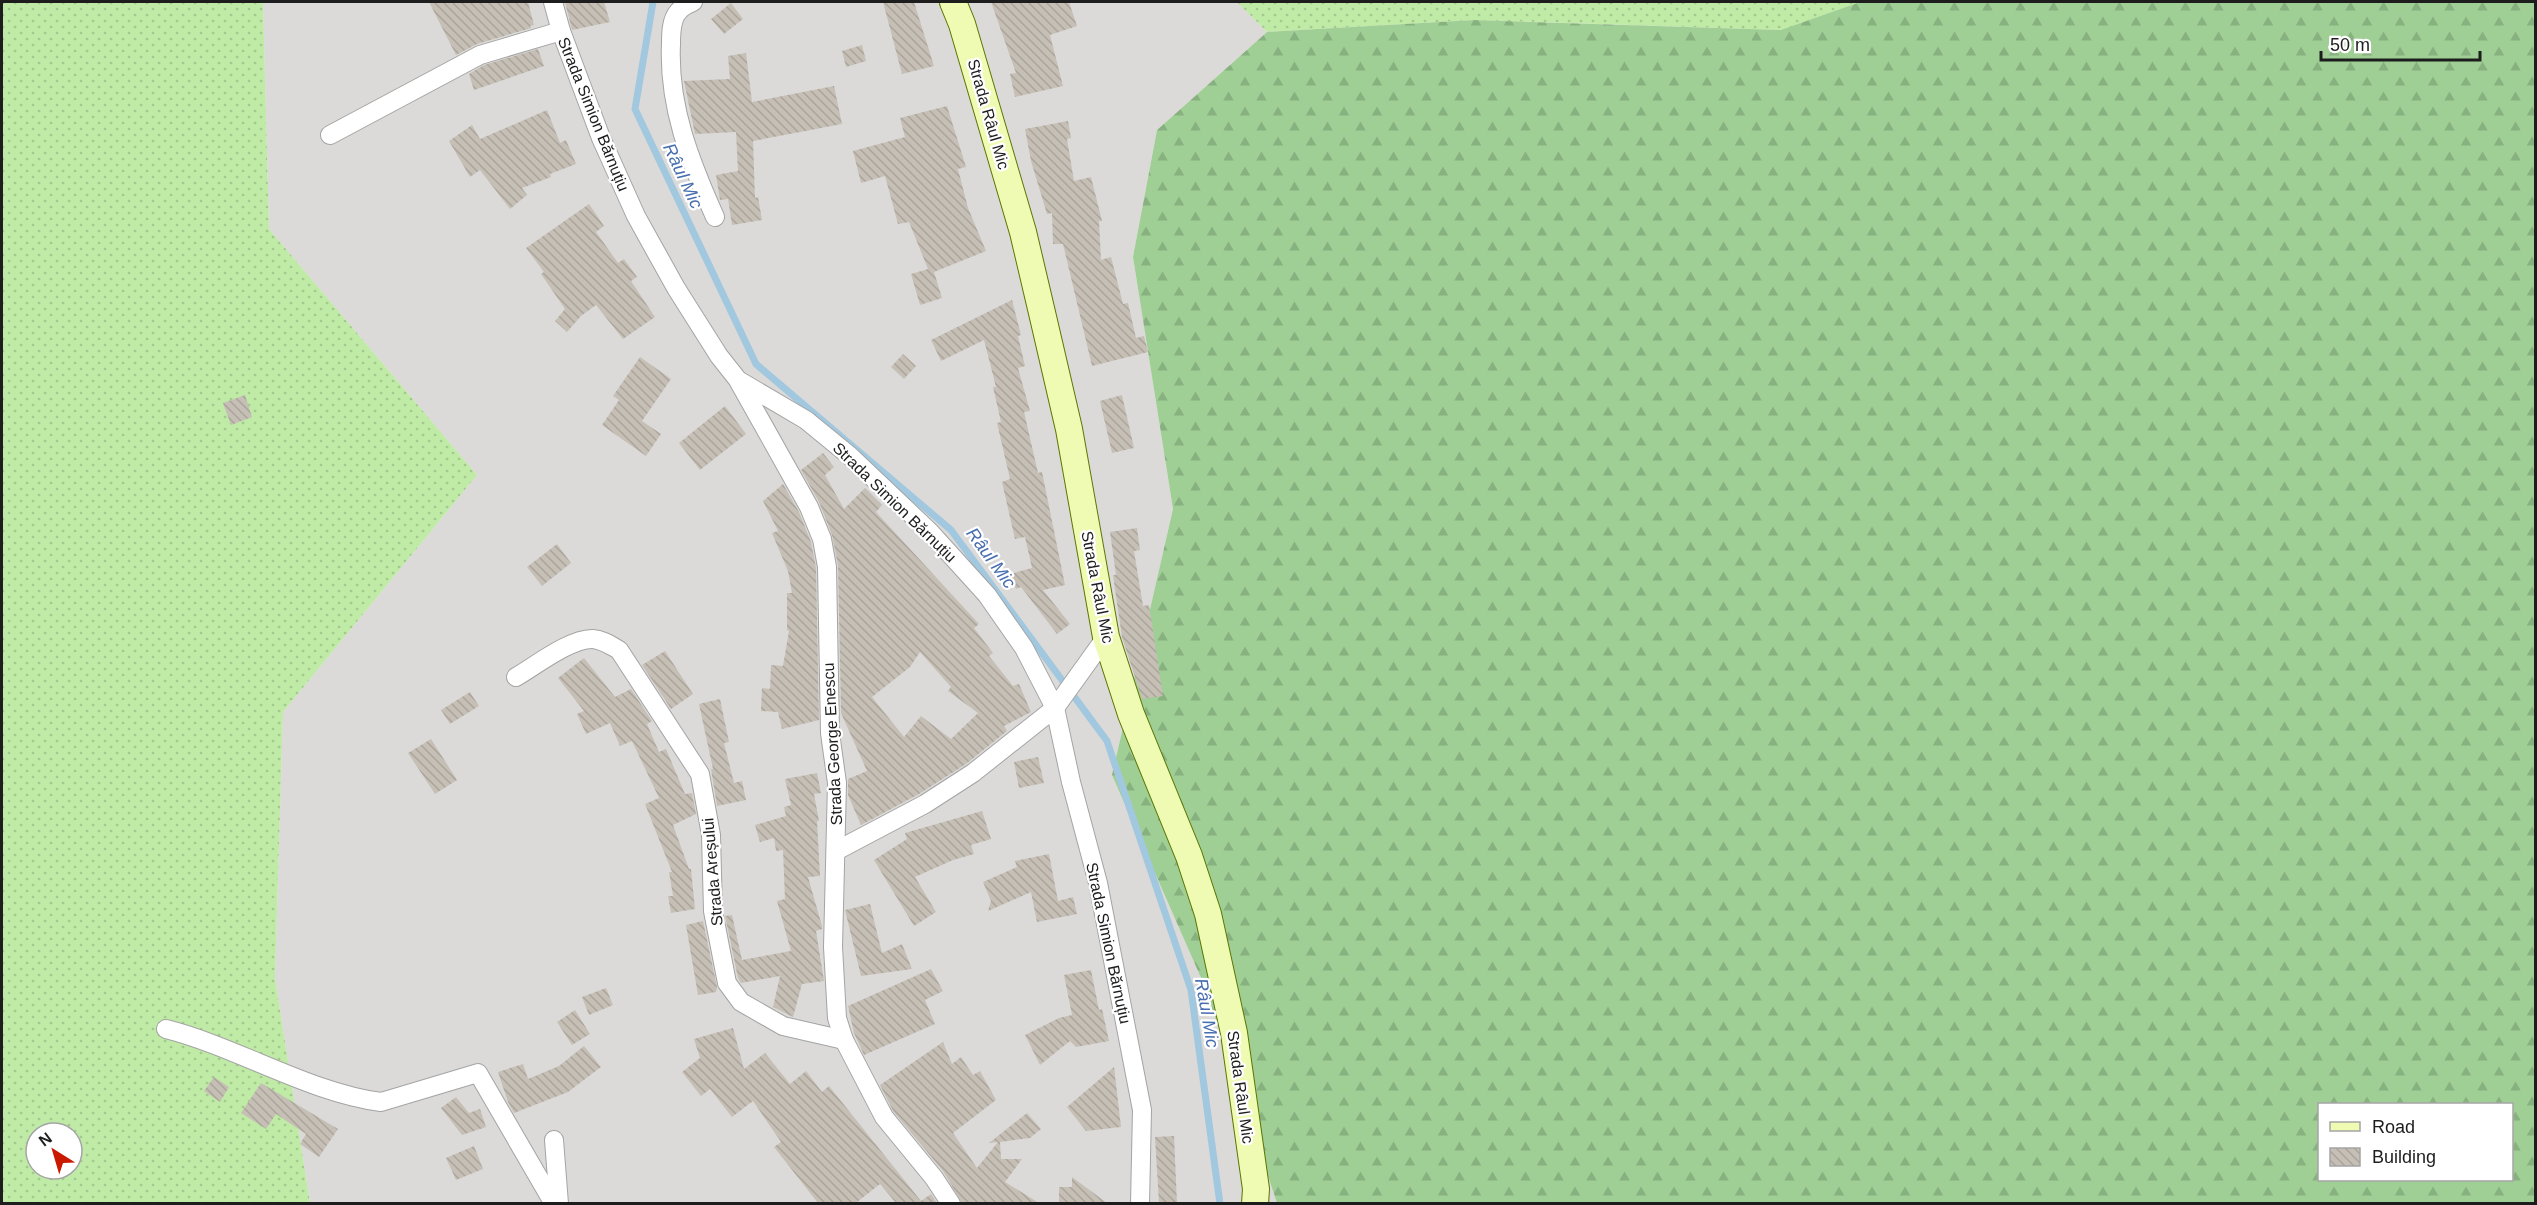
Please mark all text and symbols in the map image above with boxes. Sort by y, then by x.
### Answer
scale bar [2321,24,2480,62]
street label: Strada Simion Bărnuțiu [555,35,632,194]
text: 50 m [2330,35,2370,55]
street label: Strada Râul Mic [965,57,1012,171]
water label: Râul Mic [659,140,707,212]
street label: Strada Simion Bărnuțiu [830,439,960,566]
water label: Râul Mic [962,524,1020,592]
street label: Strada Râul Mic [1078,530,1117,645]
street label: Strada George Enescu [820,662,845,826]
street label: Strada Areșului [699,817,726,927]
street label: Strada Simion Bărnuțiu [1083,861,1134,1025]
water label: Râul Mic [1191,977,1223,1049]
street label: Strada Râul Mic [1224,1030,1257,1145]
legend [2318,1103,2513,1181]
text: Road [2372,1117,2415,1137]
north arrow [24,1121,84,1181]
text: N [36,1129,55,1150]
text: Building [2372,1147,2436,1167]

